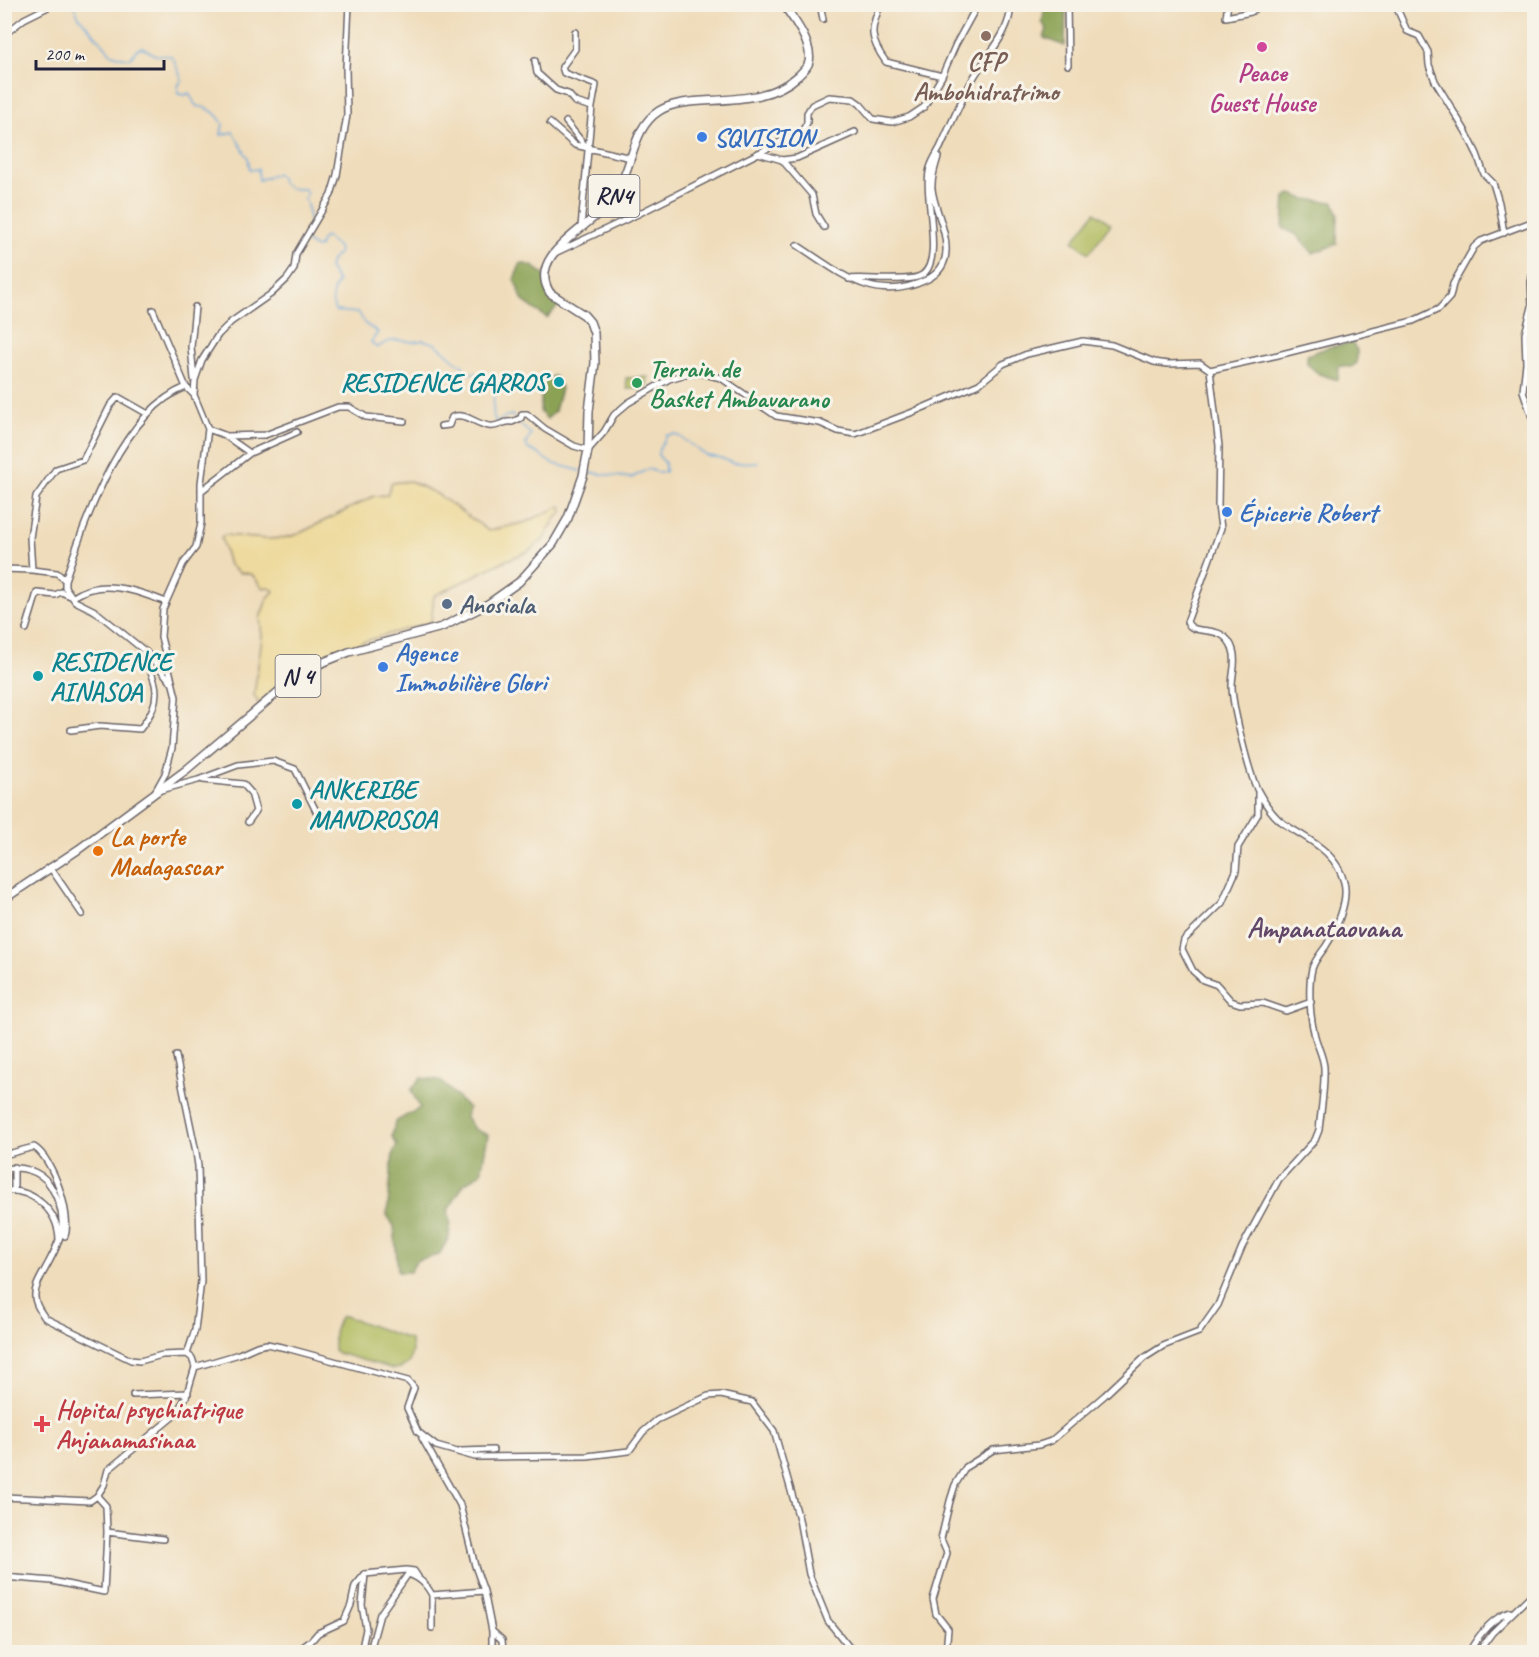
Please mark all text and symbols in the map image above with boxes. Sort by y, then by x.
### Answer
marker: CFP Ambohidratrimo [979,29,993,43]
scale bar [36,33,164,71]
marker: Peace Guest House [1255,40,1269,54]
text: 200 m [45,43,86,65]
place label: CFP Ambohidratrimo [913,45,1061,108]
place label: Peace Guest House [1209,56,1318,119]
place label: SQVISION [714,121,818,154]
marker: SQVISION [695,130,709,144]
road number: RN4 [588,175,640,217]
place label: Terrain de Basket Ambavarano [649,352,830,415]
place label: RESIDENCE GARROS [340,366,551,399]
marker: RESIDENCE GARROS [552,375,566,389]
marker: Terrain de Basket Ambavarano [630,376,644,390]
place label: Épicerie Robert [1239,496,1382,529]
marker: Épicerie Robert [1220,505,1234,519]
place label: Anosiala [459,588,537,621]
marker: Anosiala [440,597,454,611]
place label: Agence Immobilière Glori [395,636,550,699]
place label: RESIDENCE AINASOA [50,645,176,708]
road number: N 4 [276,655,320,697]
marker: Agence Immobilière Glori [376,660,390,674]
marker: RESIDENCE AINASOA [31,669,45,683]
place label: ANKERIBE MANDROSOA [309,773,438,836]
marker: ANKERIBE MANDROSOA [290,797,304,811]
place label: La porte Madagascar [110,820,224,883]
marker: La porte Madagascar [91,844,105,858]
district label: Ampanataovana [1247,910,1403,945]
place label: Hopital psychiatrique Anjanamasinaa [56,1393,244,1456]
marker: Hopital psychiatrique Anjanamasinaa [33,1415,51,1433]

